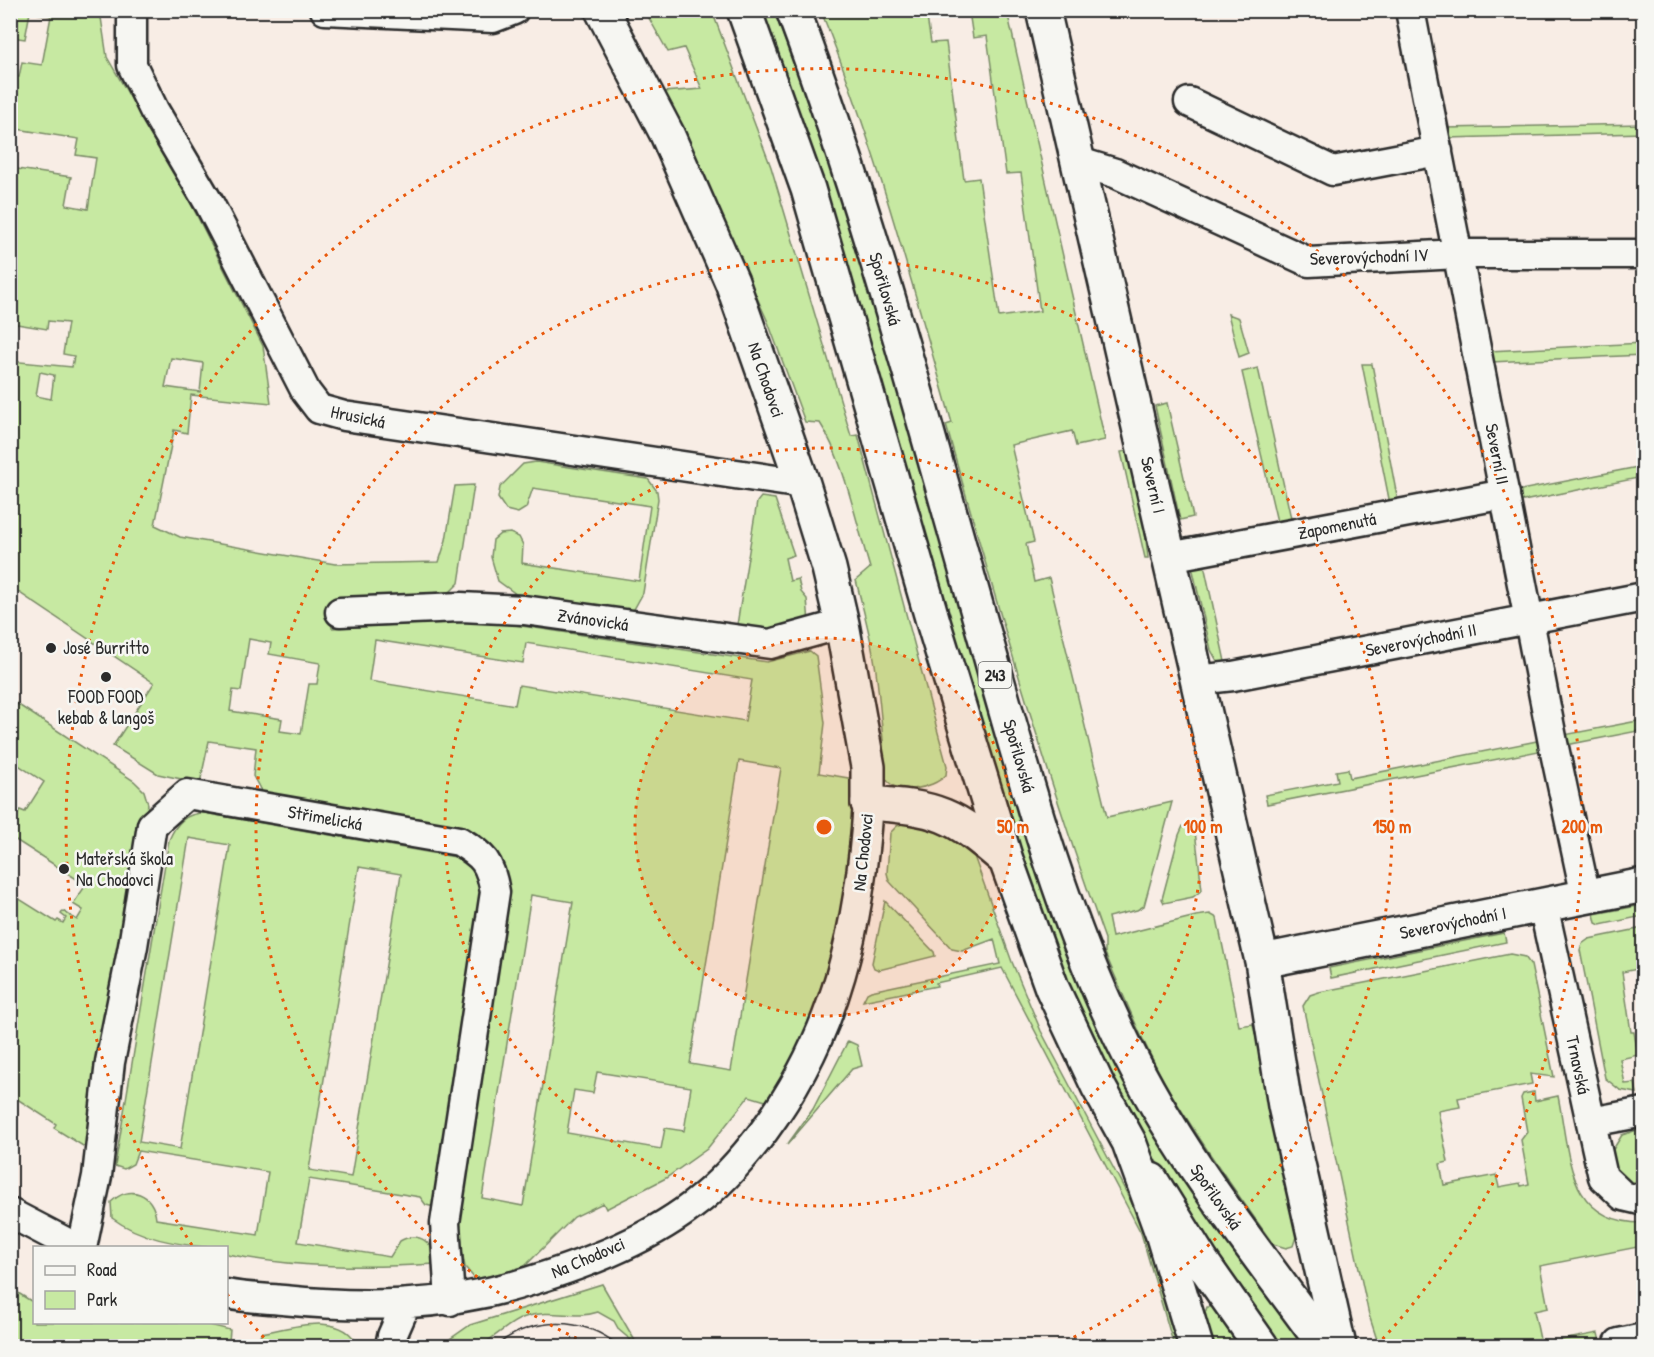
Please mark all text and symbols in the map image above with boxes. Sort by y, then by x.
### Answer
street label: Severovýchodní IV [1309,242,1429,271]
street label: Spořilovská [863,249,908,328]
street label: Na Chodovci [742,339,791,421]
street label: Hrusická [329,399,388,434]
street label: Severní II [1479,421,1516,486]
street label: Severní I [1135,454,1172,516]
street label: Zapomenutá [1296,506,1378,545]
street label: Zvánovická [556,602,630,637]
street label: Severovýchodní II [1363,617,1478,663]
place label: José Burritto [63,635,149,660]
marker: José Burritto [44,641,58,655]
road number: 243 [978,662,1012,688]
marker: FOOD FOOD kebab & langoš [99,670,113,684]
place label: FOOD FOOD kebab & langoš [58,684,154,730]
street label: Spořilovská [997,716,1042,795]
street label: Střimelická [286,799,364,836]
street label: Na Chodovci [846,812,879,892]
text: 50 m [997,814,1029,839]
text: 100 m [1183,814,1223,839]
text: 150 m [1373,814,1411,839]
text: 200 m [1562,814,1602,839]
centre of rings [814,817,834,837]
place label: Mateřská škola Na Chodovci [76,846,173,892]
marker: Mateřská škola Na Chodovci [57,862,71,876]
street label: Severovýchodní I [1397,900,1508,945]
street label: Trnavská [1560,1033,1597,1096]
street label: Spořilovská [1185,1159,1248,1235]
street label: Na Chodovci [547,1231,629,1284]
legend [33,1246,228,1324]
text: Road [87,1257,117,1282]
text: Park [87,1287,118,1312]

